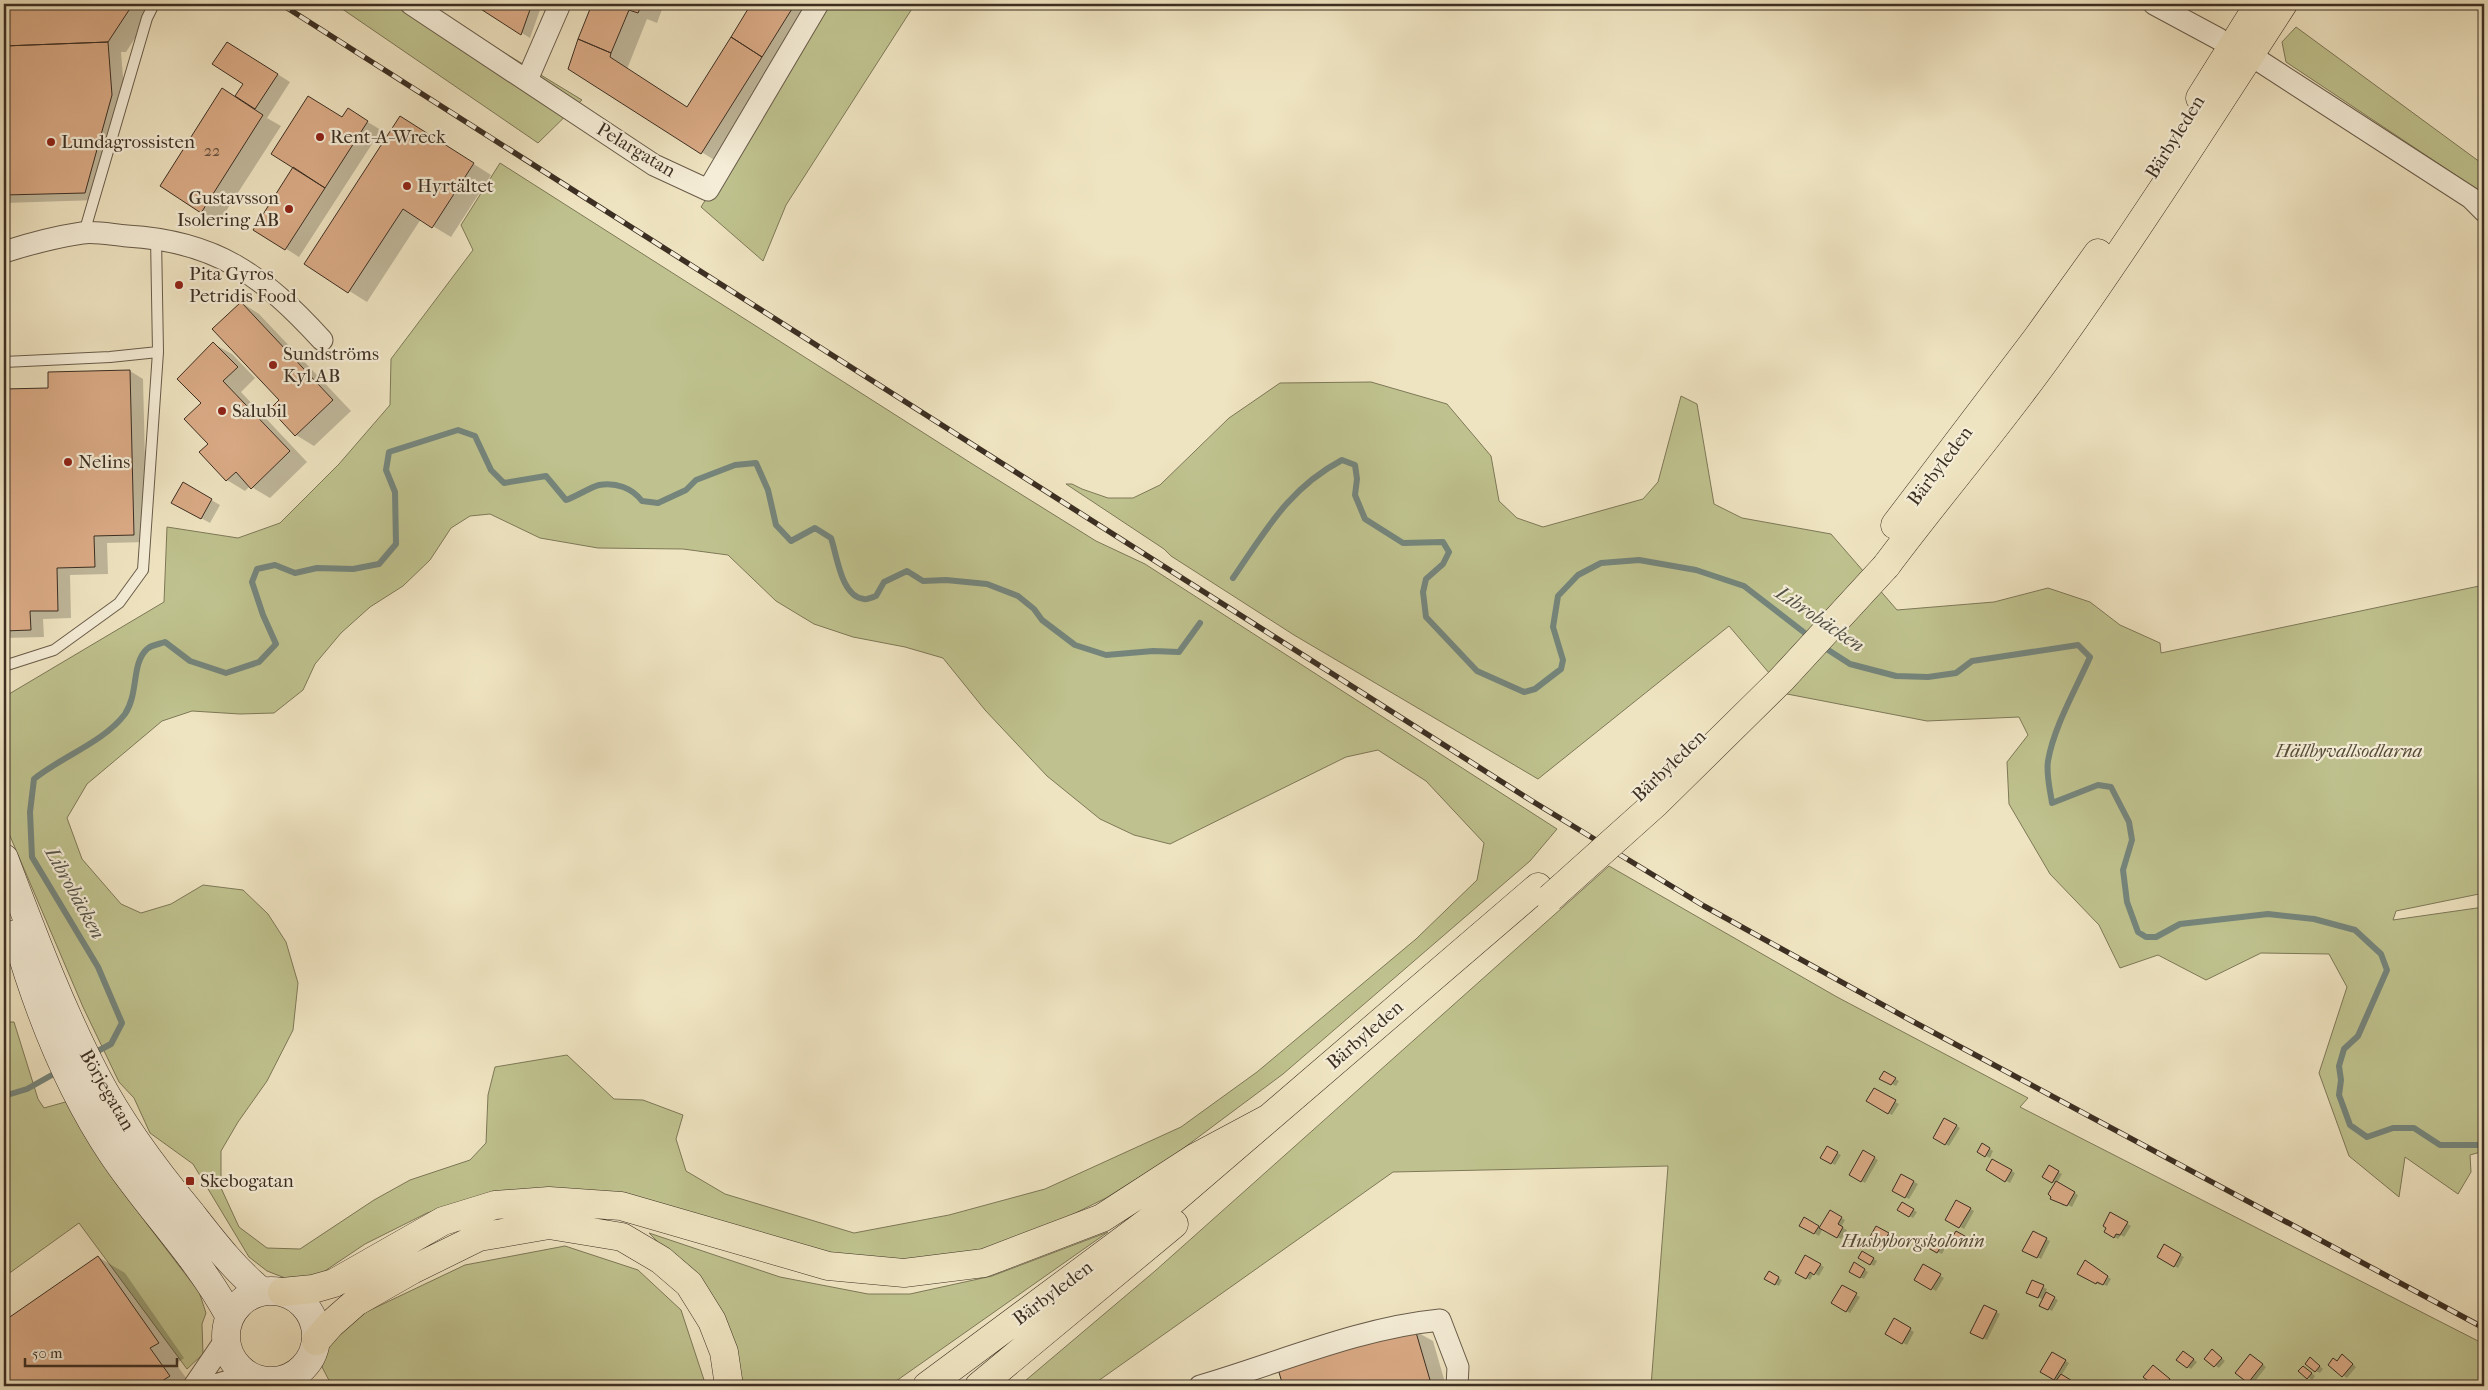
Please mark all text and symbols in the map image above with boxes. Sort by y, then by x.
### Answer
street label: Bärbyleden [2141,91,2209,183]
street label: Pelargatan [593,118,679,182]
place label: Rent-A-Wreck [330,126,446,148]
place label: Lundagrossisten [61,131,195,153]
marker: Rent-A-Wreck [314,131,326,143]
marker: Lundagrossisten [45,136,57,148]
house number: 22 [204,141,220,160]
place label: Hyrtältet [417,175,494,197]
marker: Hyrtältet [401,180,413,192]
place label: Gustavsson Isolering AB [177,187,279,231]
marker: Gustavsson Isolering AB [283,203,295,215]
place label: Pita Gyros Petridis Food [189,263,297,307]
marker: Pita Gyros Petridis Food [173,279,185,291]
place label: Sundströms Kyl AB [283,343,379,387]
marker: Sundströms Kyl AB [267,359,279,371]
place label: Salubil [232,400,287,422]
marker: Salubil [216,405,228,417]
street label: Bärbyleden [1903,422,1977,510]
place label: Nelins [78,451,130,473]
marker: Nelins [62,456,74,468]
water label: Librobäcken [1770,580,1869,657]
street label: Bärbyleden [1628,725,1710,807]
park label: Hällbyvallsodlarna [2274,740,2423,762]
water label: Librobäcken [39,841,110,943]
street label: Bärbyleden [1322,996,1408,1074]
street label: Börjegatan [75,1046,139,1134]
place label: Skebogatan [200,1170,294,1192]
marker: Skebogatan [184,1175,196,1187]
park label: Husbyborgskolonin [1840,1230,1985,1252]
street label: Bärbyleden [1009,1256,1097,1330]
scale bar [25,1335,178,1367]
text: 50 m [32,1344,63,1362]

